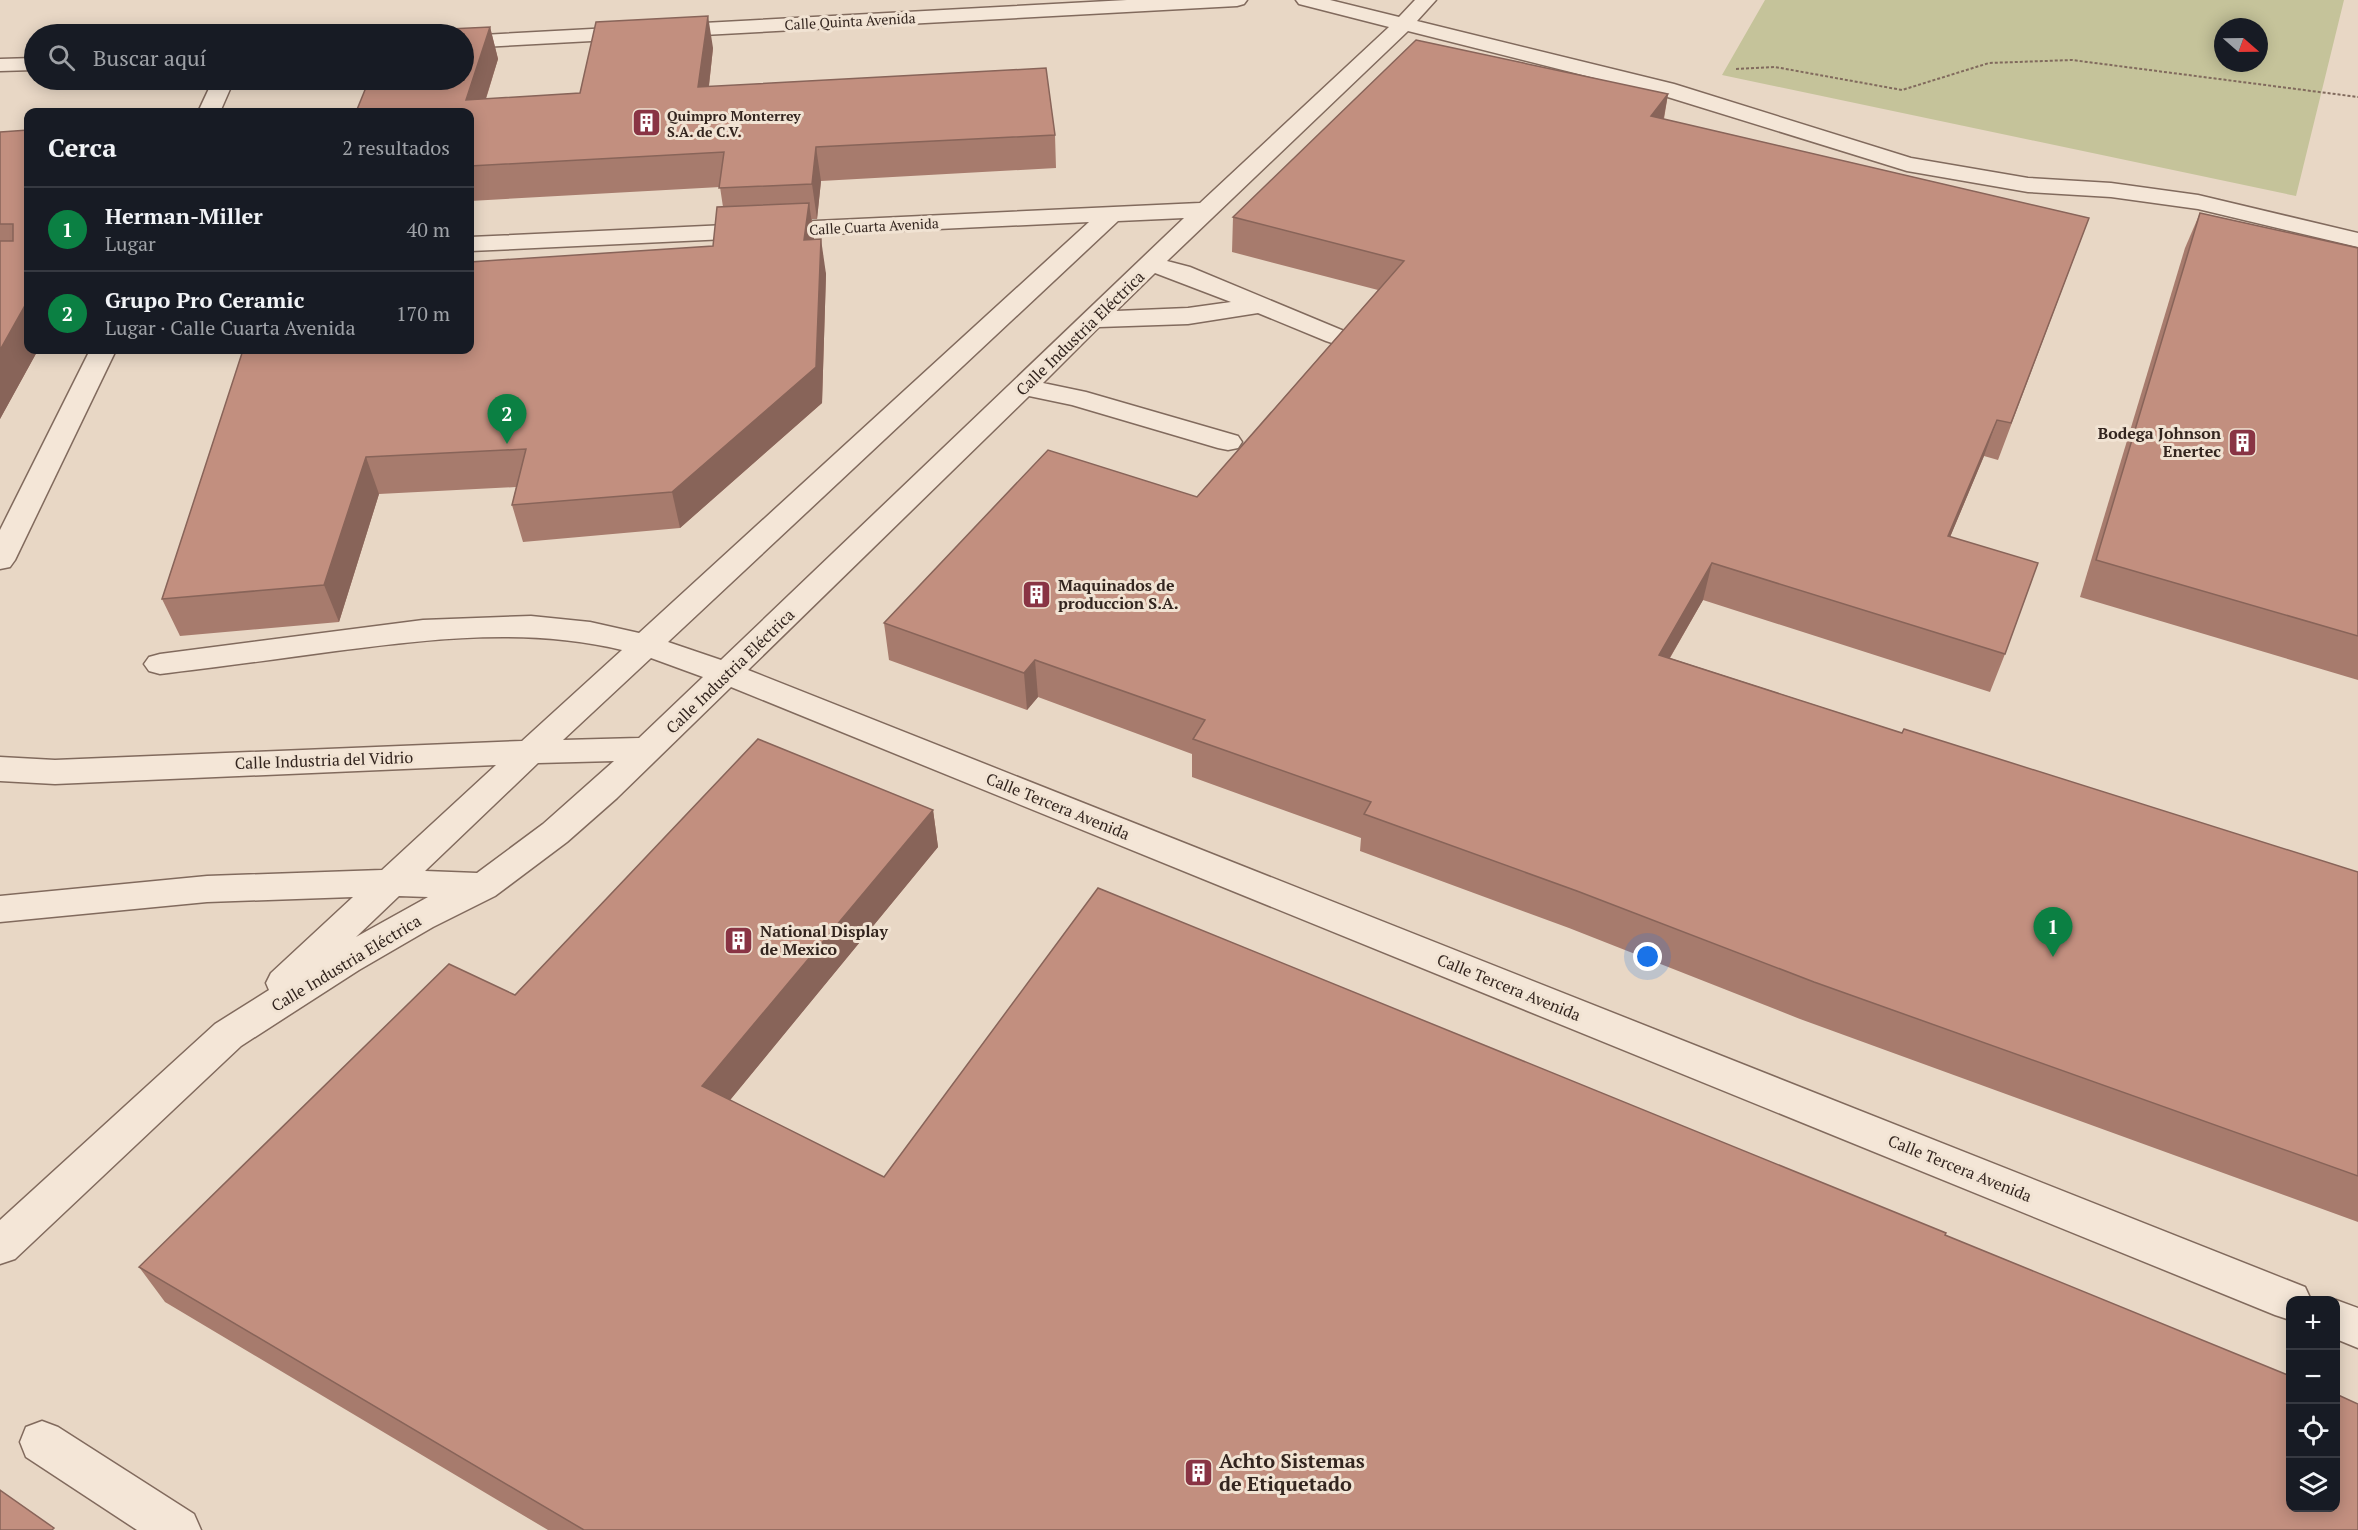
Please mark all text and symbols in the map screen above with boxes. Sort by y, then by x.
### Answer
street label: Calle Quinta Avenida [784,8,916,34]
north arrow [2214,18,2268,72]
search box [24,24,474,90]
icon: search [45,41,78,74]
text: Buscar aquí [93,43,206,72]
place label: Quimpro Monterrey S.A. de C.V. [667,106,801,141]
building icon: Quimpro Monterrey S.A. de C.V. [630,107,662,139]
text: Cerca [48,130,117,164]
text: 2 resultados [342,134,450,161]
text: Herman-Miller [105,201,263,230]
street label: Calle Cuarta Avenida [809,213,939,239]
text: 1 [62,216,73,243]
text: 40 m [407,216,450,243]
text: Lugar [105,230,156,257]
street label: Calle Industria Eléctrica [1011,266,1149,400]
text: Grupo Pro Ceramic [105,285,304,314]
text: 2 [62,300,73,327]
text: 170 m [396,300,450,327]
text: Lugar · Calle Cuarta Avenida [105,314,356,341]
pin: 2 [488,394,526,444]
place label: Bodega Johnson Enertec [2098,422,2222,462]
building icon: Bodega Johnson Enertec [2226,426,2258,458]
place label: Maquinados de produccion S.A. [1058,574,1178,614]
building icon: Maquinados de produccion S.A. [1021,578,1053,610]
street label: Calle Industria Eléctrica [661,604,799,738]
street label: Calle Industria del Vidrio [234,746,414,774]
street label: Calle Tercera Avenida [983,767,1133,845]
pin: 1 [2034,908,2072,957]
street label: Calle Industria Eléctrica [267,910,425,1016]
place label: National Display de Mexico [760,920,888,960]
building icon: National Display de Mexico [723,924,755,956]
your location [1633,942,1662,971]
street label: Calle Tercera Avenida [1434,948,1584,1026]
street label: Calle Tercera Avenida [1885,1129,2035,1207]
map controls [2286,1296,2340,1512]
button: + [2286,1296,2340,1350]
button: − [2286,1350,2340,1404]
button: locate [2286,1404,2340,1458]
place label: Achto Sistemas de Etiquetado [1219,1447,1365,1497]
building icon: Achto Sistemas de Etiquetado [1182,1456,1214,1488]
button: layers [2286,1458,2340,1512]

